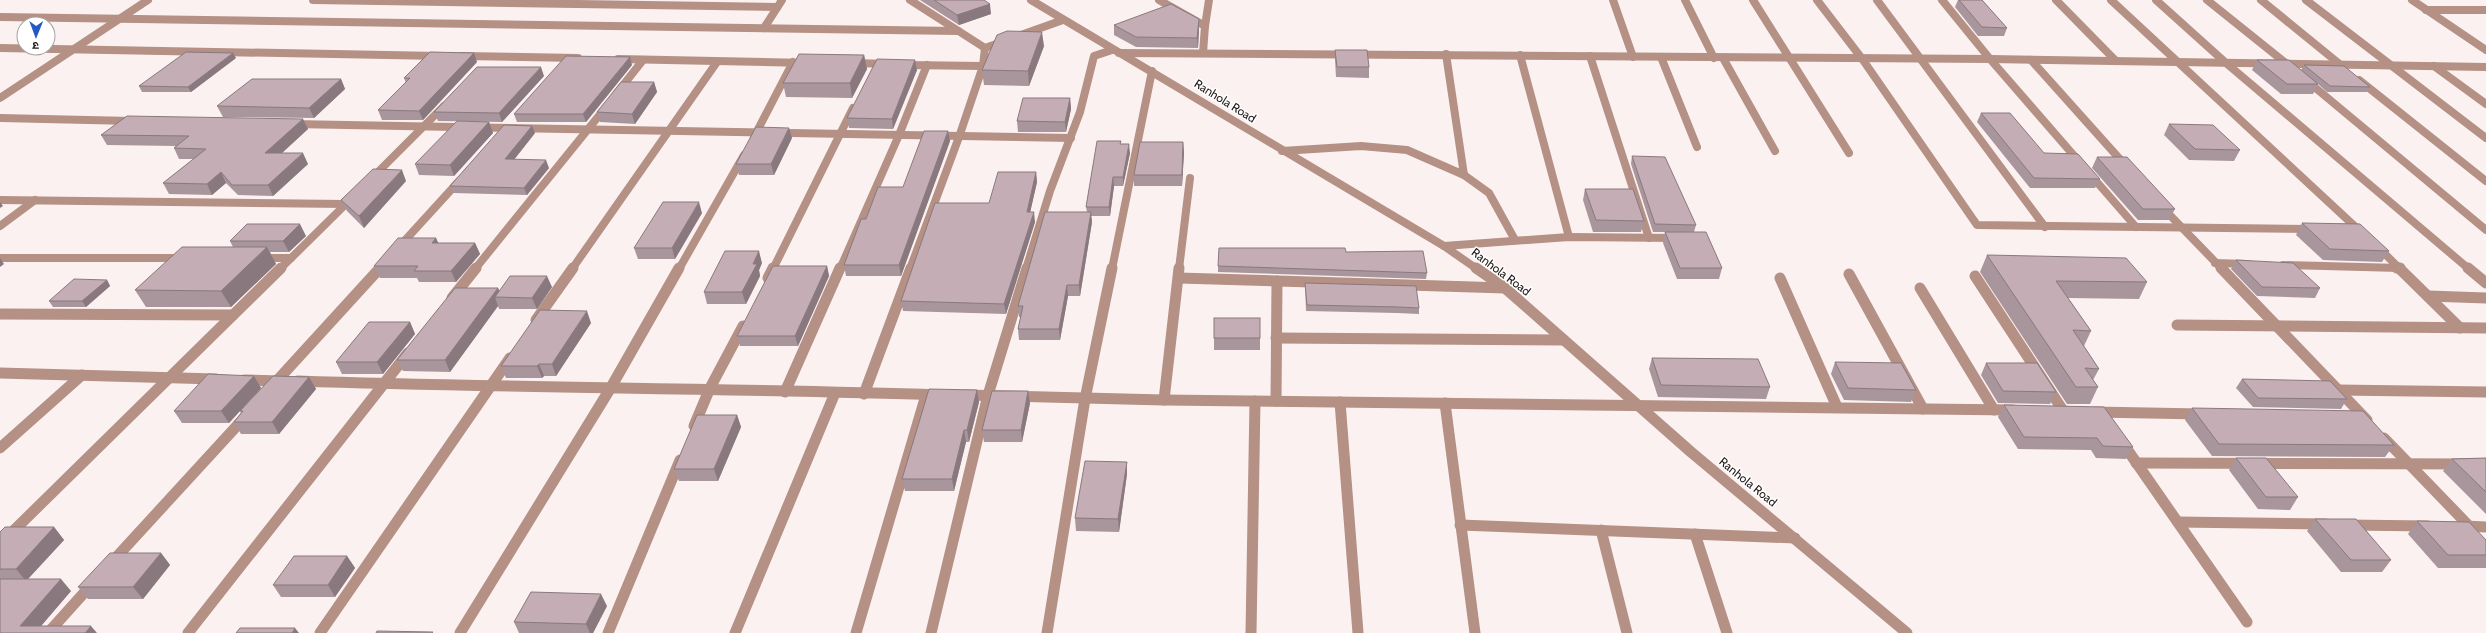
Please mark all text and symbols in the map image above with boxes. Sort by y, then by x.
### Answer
north arrow [16,16,56,56]
text: उ [32,39,39,53]
street label: Ranhola Road [1192,76,1259,126]
street label: Ranhola Road [1469,245,1534,299]
street label: Ranhola Road [1716,454,1780,509]

